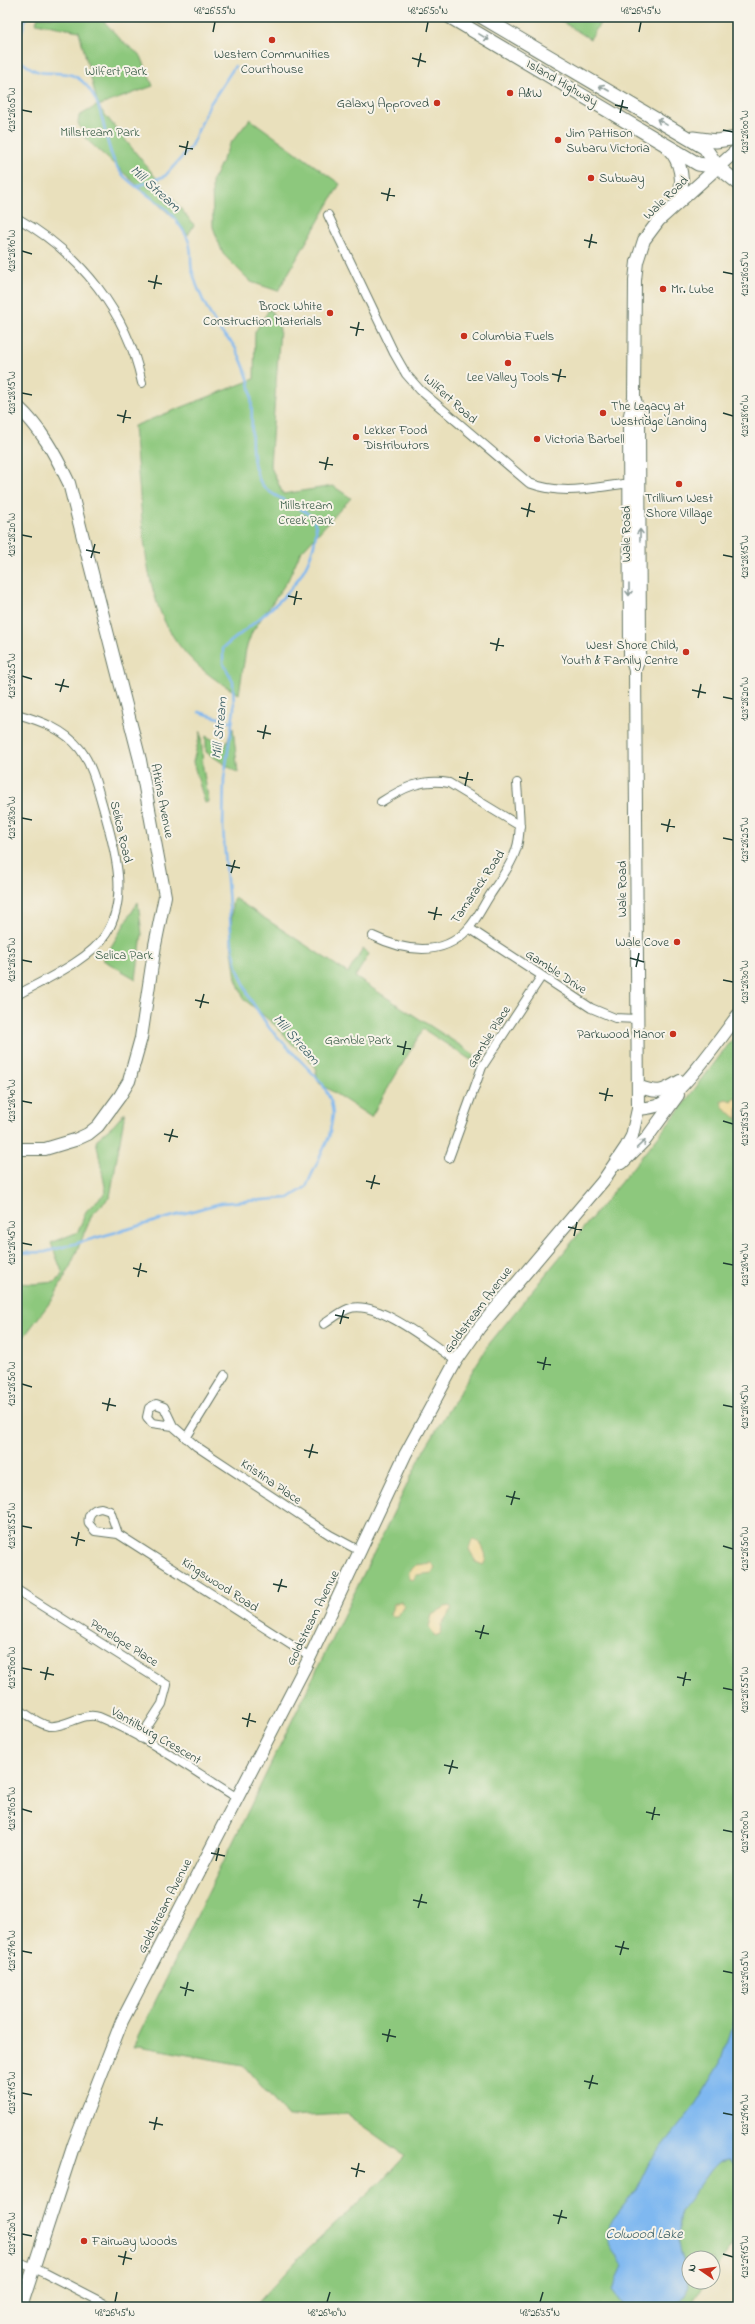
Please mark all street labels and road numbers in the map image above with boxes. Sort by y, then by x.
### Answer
street label: Island Highway [522,55,601,112]
street label: Wale Road [639,171,693,225]
street label: Wilfert Road [419,370,482,429]
street label: Wale Road [617,505,636,562]
street label: Atkins Avenue [145,762,179,840]
street label: Selica Road [105,799,137,866]
street label: Tamarack Road [446,846,510,928]
street label: Wale Road [613,860,632,917]
street label: Gamble Drive [521,945,591,999]
street label: Gamble Place [462,1002,516,1072]
street label: Goldstream Avenue [439,1263,517,1357]
street label: Kristina Place [237,1454,306,1510]
street label: Kingswood Road [177,1553,263,1618]
street label: Goldstream Avenue [282,1567,344,1669]
street label: Penelope Place [86,1614,162,1672]
street label: Vantilburg Crescent [106,1702,205,1771]
street label: Goldstream Avenue [133,1855,197,1957]

